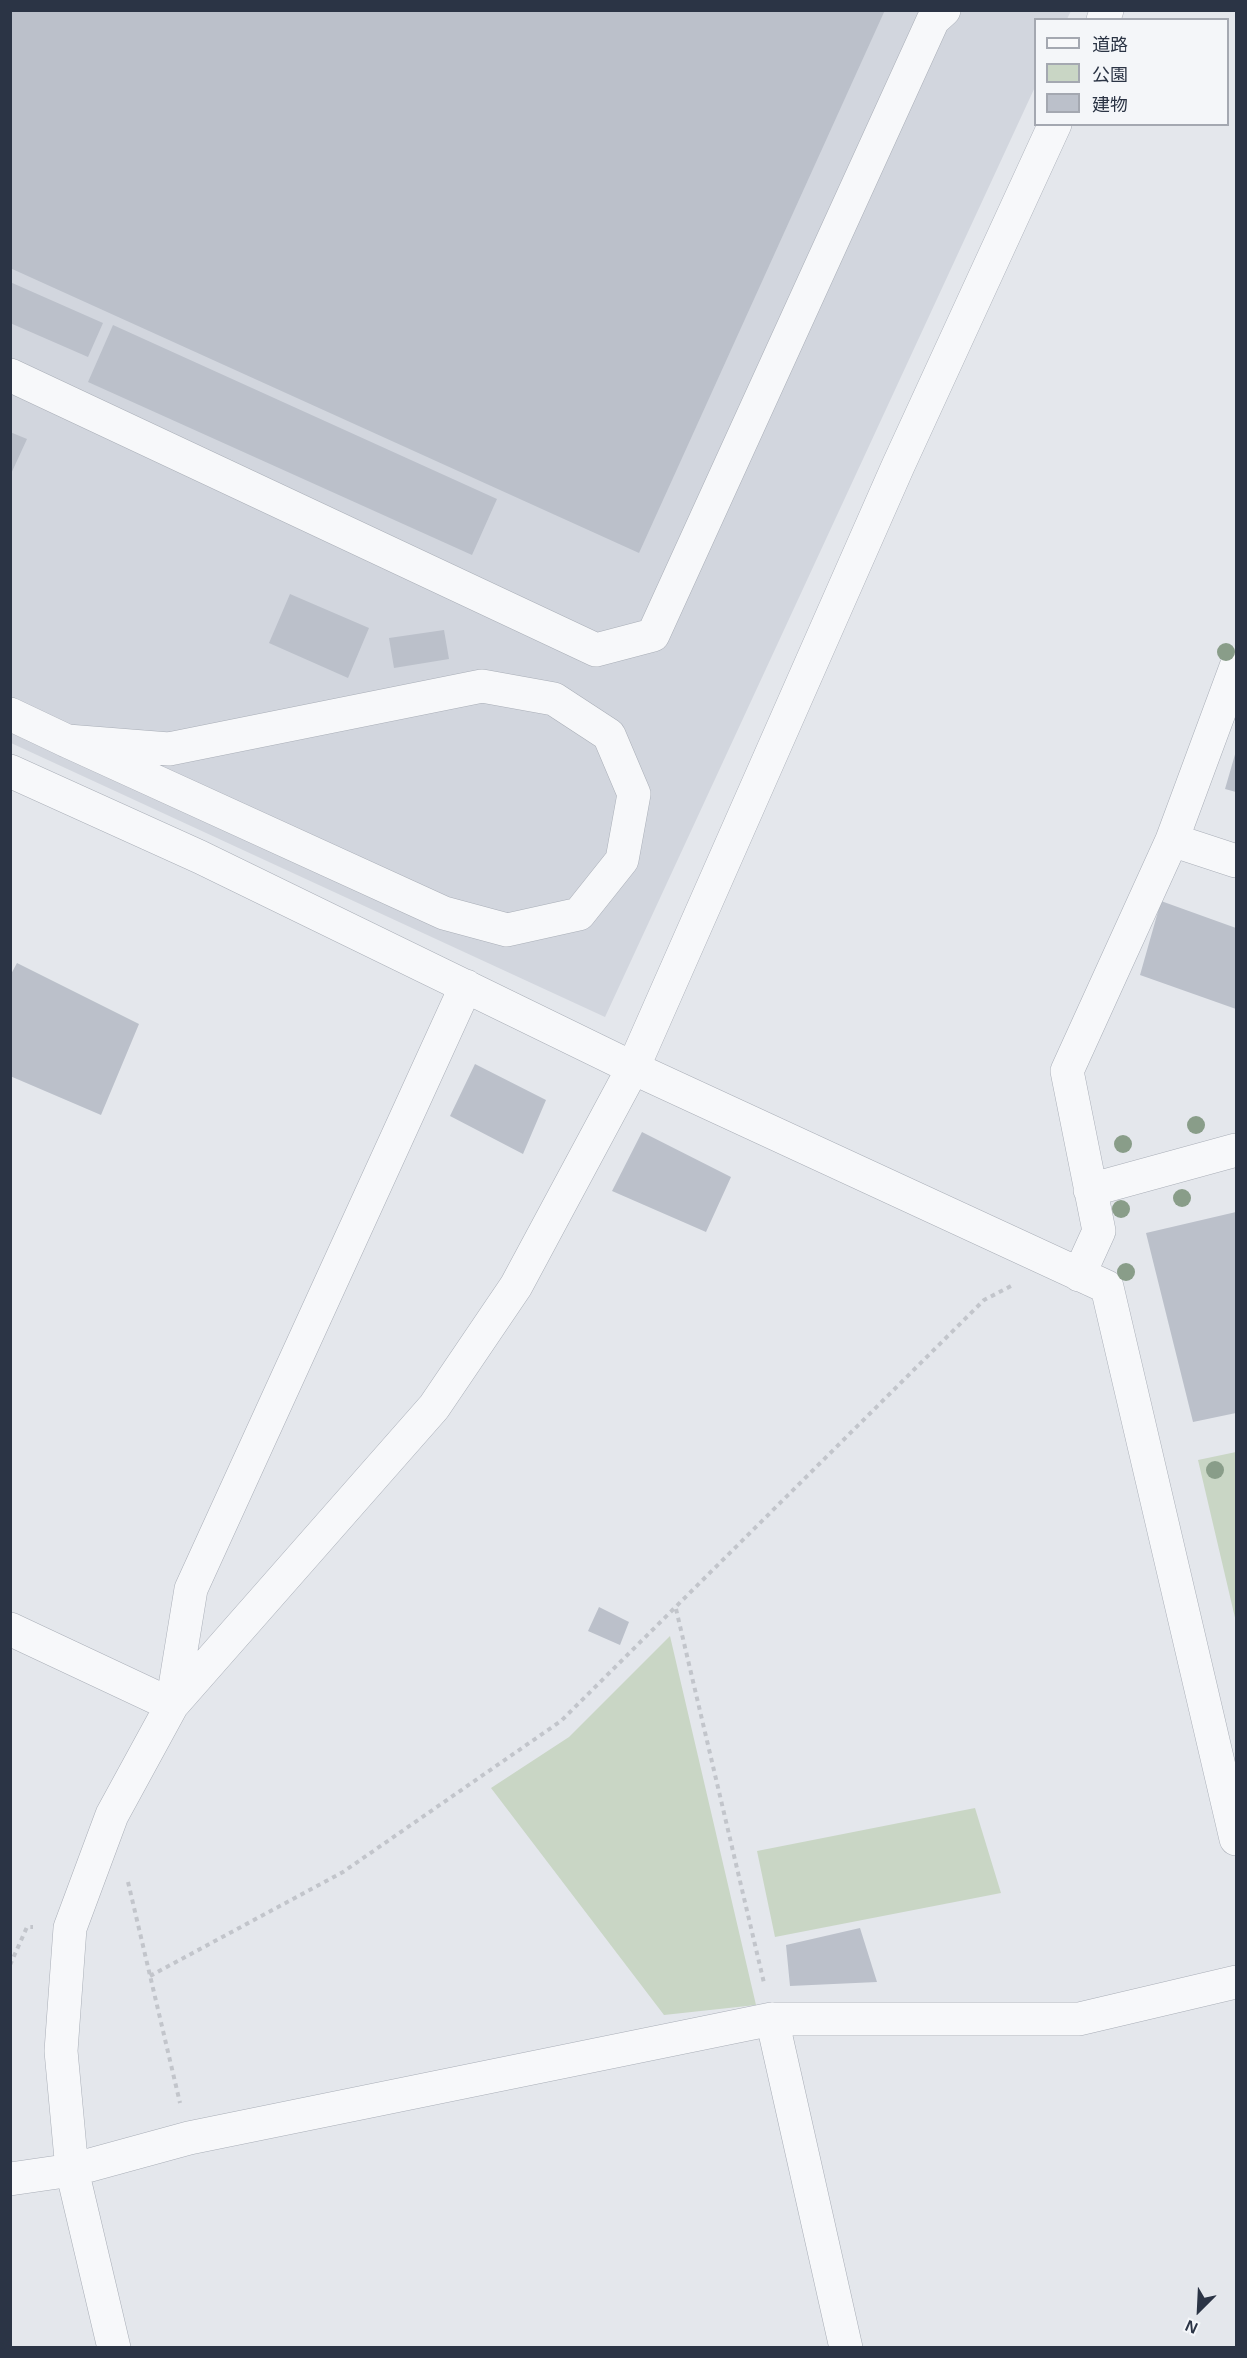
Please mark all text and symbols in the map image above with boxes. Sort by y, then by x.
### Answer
legend [1034,18,1229,126]
text: 道路 [1092,35,1128,55]
text: 公園 [1092,65,1128,85]
text: 建物 [1092,95,1128,115]
north arrow [1169,2280,1229,2340]
text: N [1183,2317,1200,2337]

